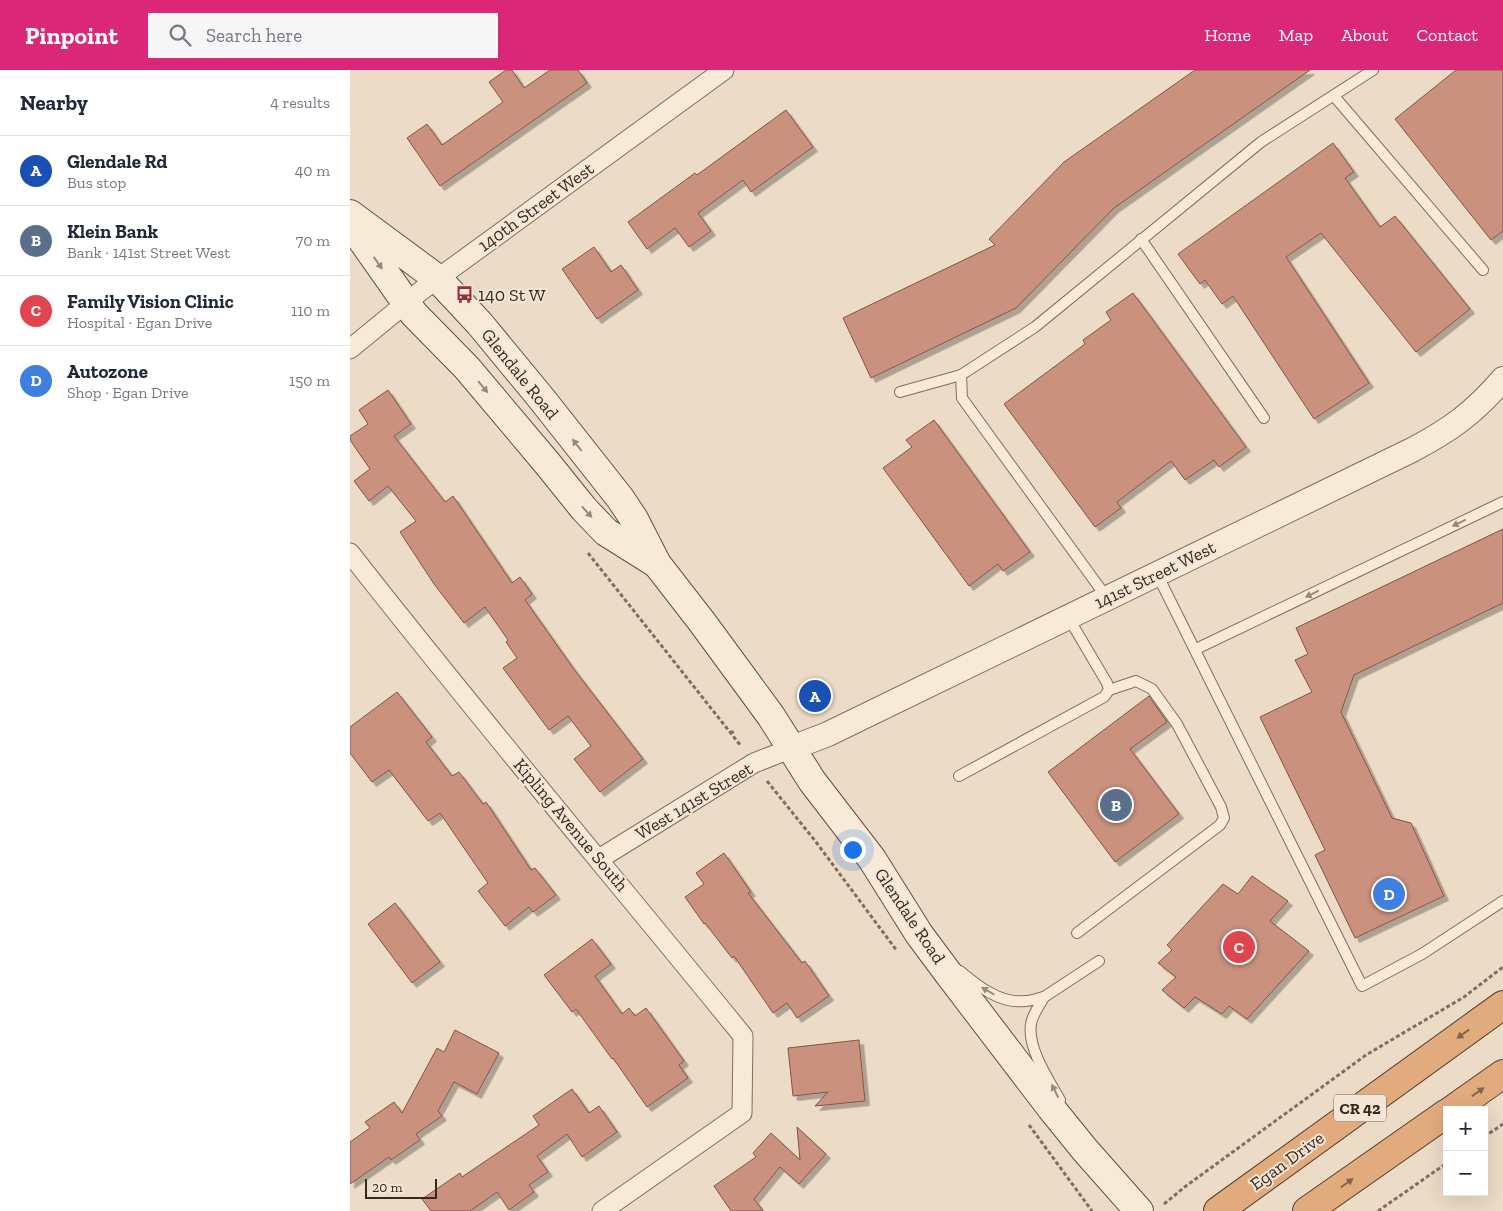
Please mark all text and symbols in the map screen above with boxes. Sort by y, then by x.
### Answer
search box [148,13,498,58]
text: Pinpoint [25,21,118,50]
icon: search [166,21,194,49]
text: Search here [206,24,302,47]
text: Home [1204,24,1251,46]
text: Map [1279,24,1313,46]
text: About [1341,24,1388,46]
text: Contact [1416,24,1478,46]
text: Nearby [20,90,88,115]
text: 4 results [270,93,330,112]
text: Glendale Rd [67,150,167,173]
street label: 140th Street West [474,157,598,256]
text: A [31,161,42,180]
text: 40 m [295,161,330,180]
text: Bus stop [67,173,126,192]
text: Klein Bank [67,220,158,243]
text: B [31,231,41,250]
text: 70 m [296,231,330,250]
text: Bank · 141st Street West [67,243,230,262]
one-way arrow [373,256,383,270]
place label: 140 St W [478,284,546,306]
bus stop icon: 140 St W [454,285,474,305]
text: Family Vision Clinic [67,290,234,313]
text: C [31,301,41,320]
text: 110 m [291,301,330,320]
text: Hospital · Egan Drive [67,313,212,332]
street label: Glendale Road [477,324,563,424]
text: Autozone [67,360,148,383]
text: D [30,371,42,390]
text: 150 m [289,371,330,390]
one-way arrow [477,380,488,393]
text: Shop · Egan Drive [67,383,189,402]
one-way arrow [572,439,583,452]
one-way arrow [581,505,593,517]
one-way arrow [1452,520,1466,528]
street label: 141st Street West [1091,536,1219,614]
one-way arrow [1305,589,1320,598]
pin: A [799,677,831,715]
street label: Kipling Avenue South [509,754,633,896]
street label: West 141st Street [631,757,757,845]
pin: B [1100,786,1132,824]
your location [840,837,866,863]
street label: Glendale Road [870,864,950,968]
pin: D [1373,875,1405,913]
pin: C [1223,928,1255,966]
one-way arrow [982,987,995,996]
one-way arrow [1457,1029,1470,1039]
one-way arrow [1051,1084,1059,1098]
one-way arrow [1471,1087,1484,1097]
road number: CR 42 [1334,1094,1386,1122]
map controls [1443,1106,1488,1196]
button: + [1443,1106,1488,1151]
street label: Egan Drive [1246,1127,1328,1195]
button: − [1443,1151,1488,1196]
scale bar [365,1176,438,1199]
one-way arrow [1340,1178,1353,1188]
text: 20 m [372,1179,403,1196]

